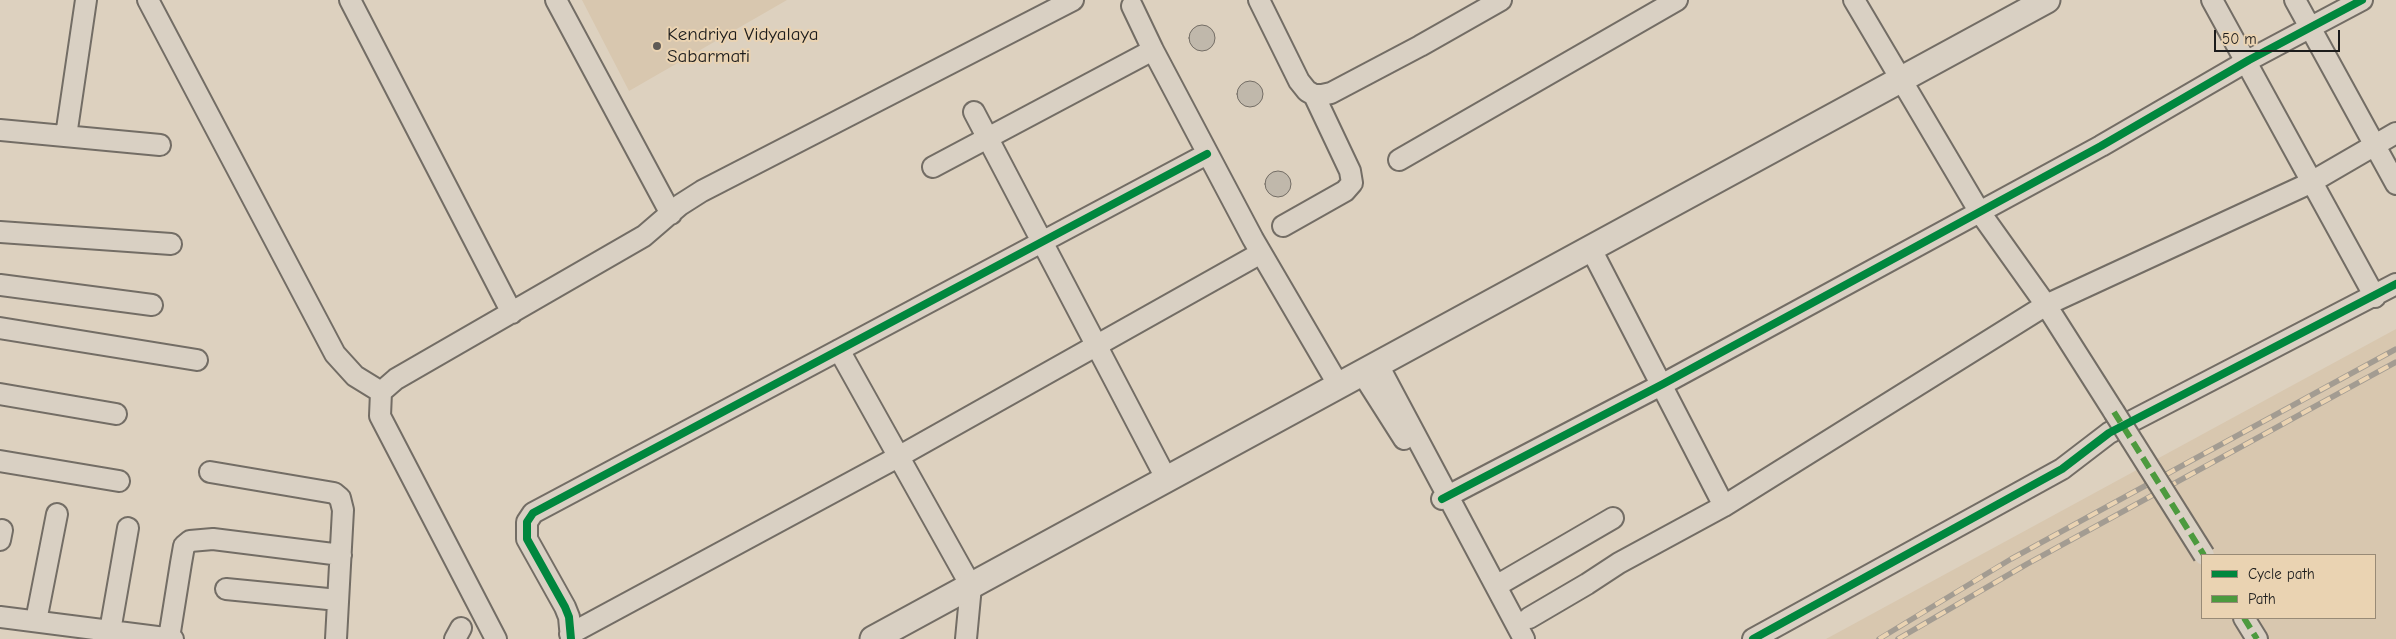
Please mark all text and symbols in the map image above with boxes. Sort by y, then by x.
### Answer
scale bar [2216,20,2342,52]
place label: Kendriya Vidyalaya Sabarmati [667,24,819,68]
text: 50 m [2222,30,2257,48]
marker: Kendriya Vidyalaya Sabarmati [651,40,663,52]
legend [2201,554,2376,619]
text: Cycle path [2248,565,2315,583]
text: Path [2248,590,2276,608]

